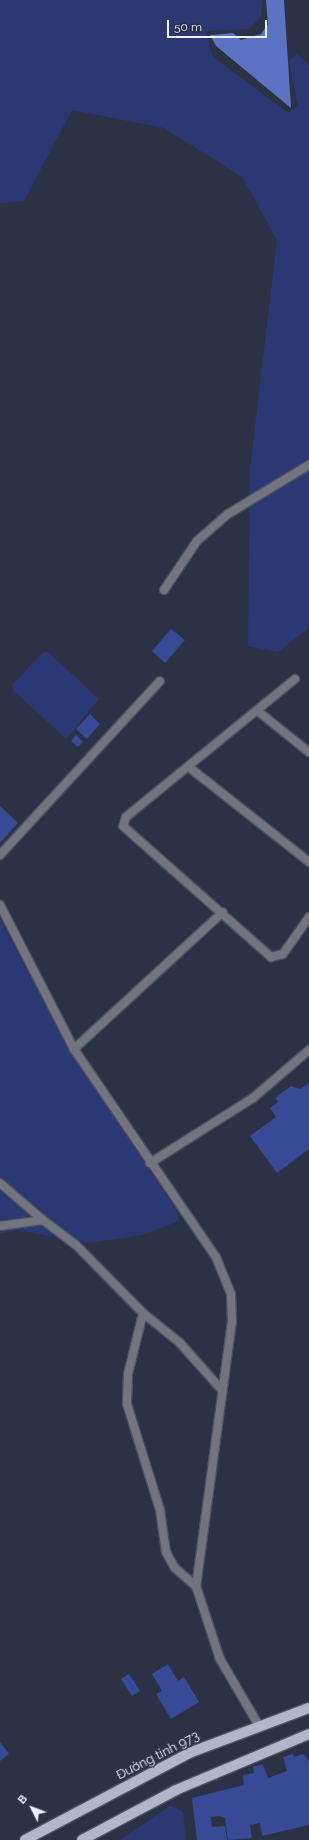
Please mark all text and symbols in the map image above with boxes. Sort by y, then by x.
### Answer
scale bar [169,12,269,38]
text: 50 m [174,20,202,34]
street label: Đường tỉnh 973 [114,1728,202,1784]
north arrow [12,1788,52,1828]
text: B [15,1793,30,1807]

